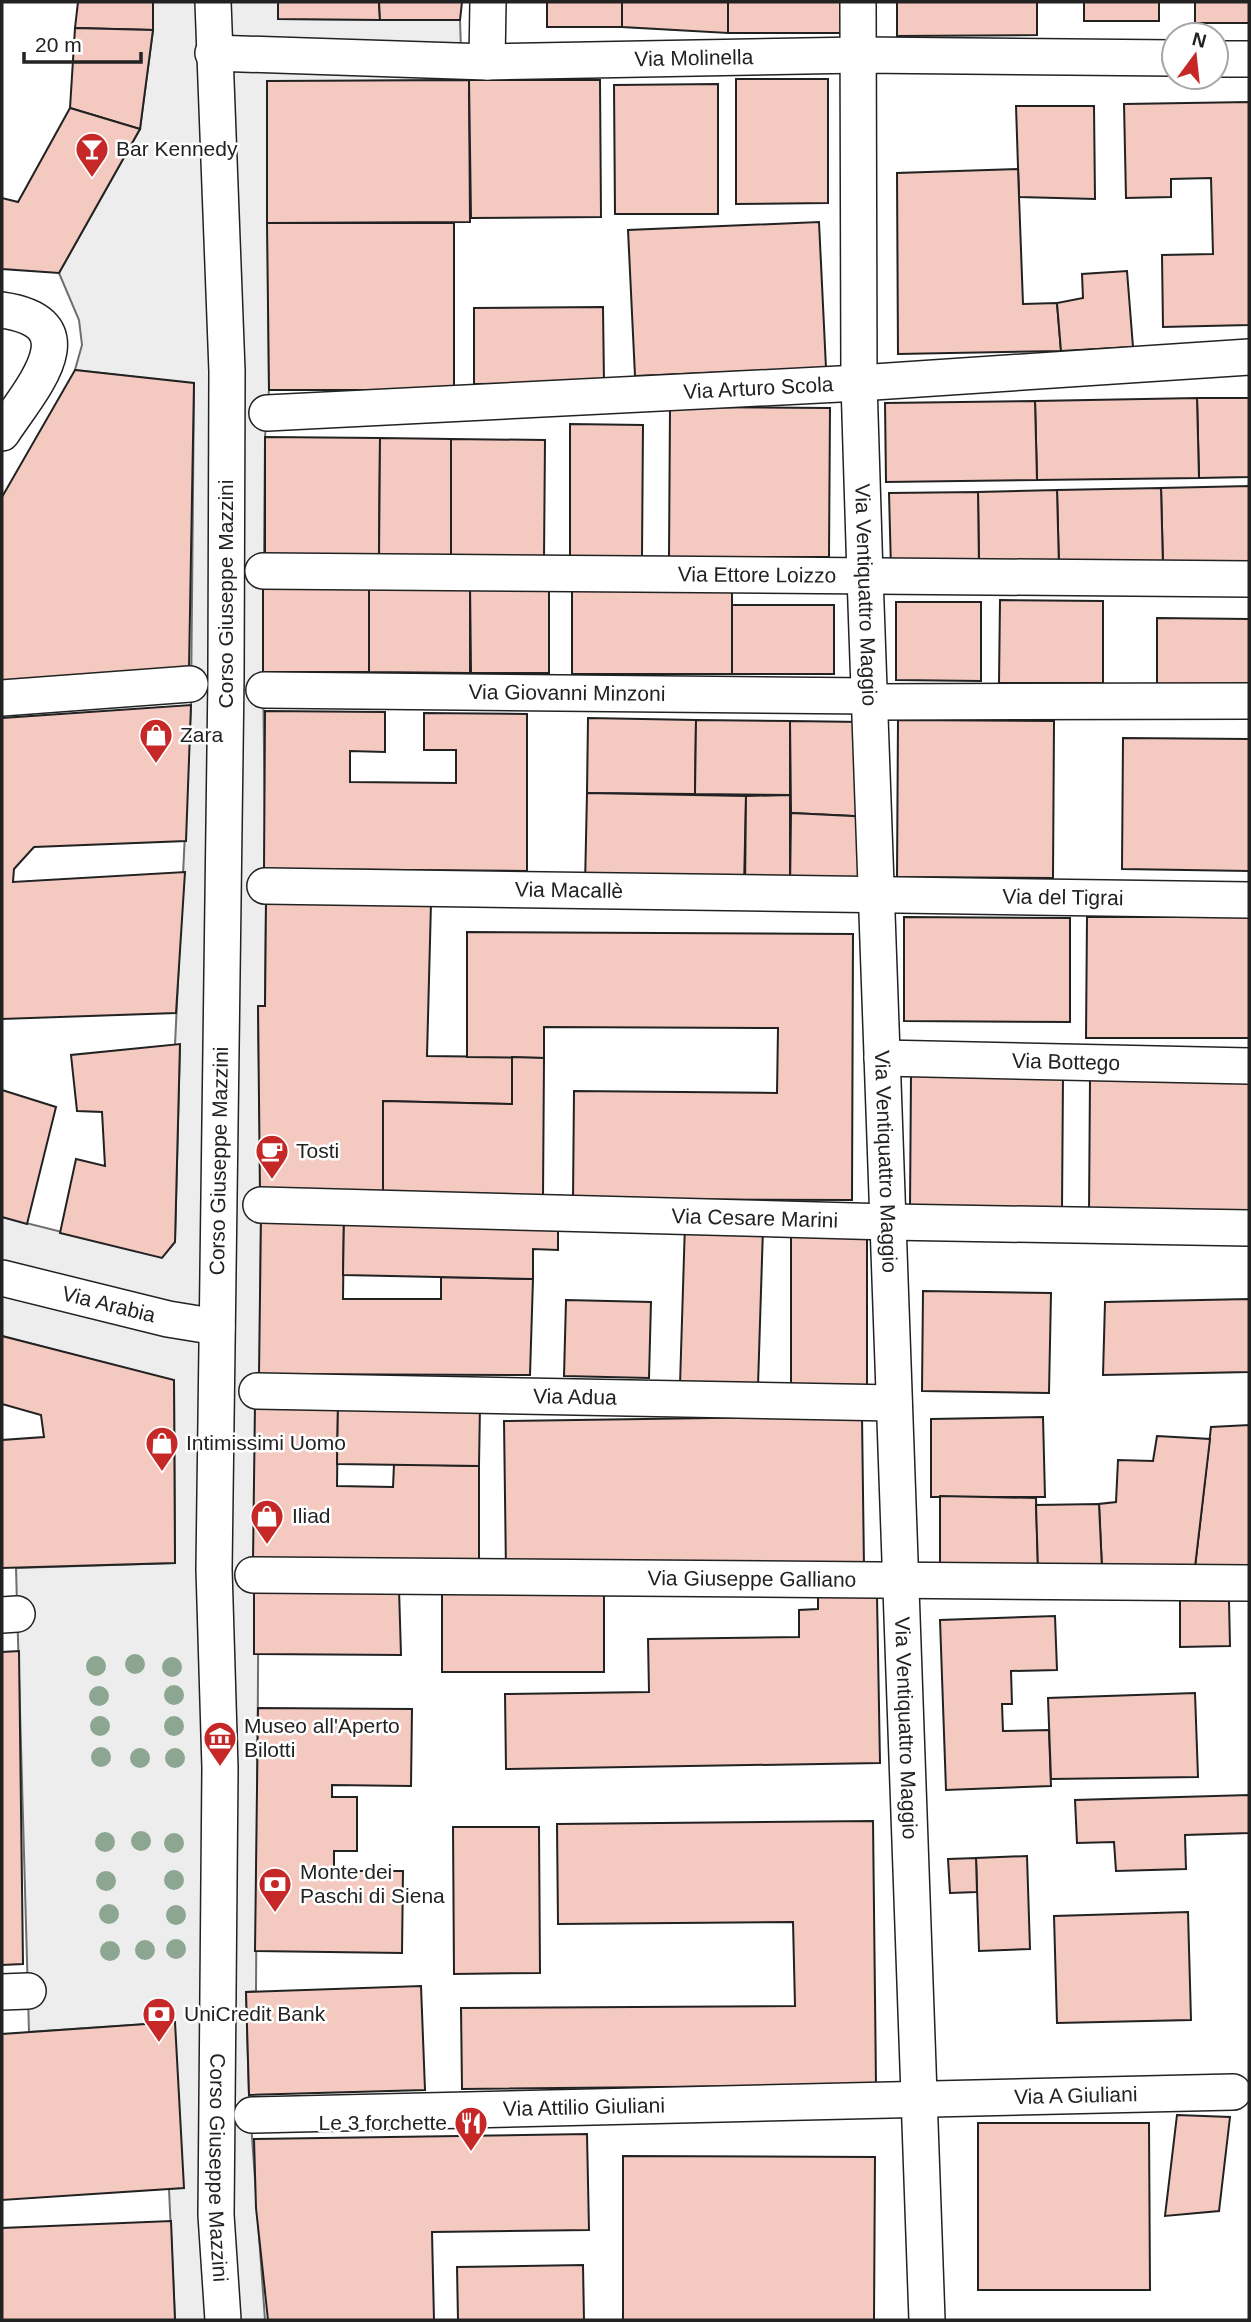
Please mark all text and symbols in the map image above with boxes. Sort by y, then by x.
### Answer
scale bar [24,21,142,65]
north arrow [1160,21,1230,91]
text: N [1190,28,1209,52]
text: 20 m [35,33,82,56]
street label: Via Molinella [634,45,754,70]
bar icon: Bar Kennedy [73,130,111,179]
place label: Bar Kennedy [116,137,238,160]
street label: Via Arturo Scola [683,372,834,403]
street label: Corso Giuseppe Mazzini [214,480,237,708]
street label: Via Ventiquattro Maggio [851,483,882,707]
street label: Via Ettore Loizzo [678,562,836,587]
street label: Via Giovanni Minzoni [468,680,666,705]
shop icon: Zara [137,716,175,765]
place label: Zara [180,723,224,746]
street label: Via Macallè [515,878,623,902]
street label: Via del Tigrai [1002,884,1124,909]
street label: Corso Giuseppe Mazzini [205,1046,232,1276]
street label: Via Bottego [1012,1049,1120,1074]
street label: Via Ventiquattro Maggio [871,1050,902,1273]
cafe icon: Tosti [253,1132,291,1181]
place label: Tosti [296,1139,339,1162]
street label: Via Cesare Marini [671,1204,838,1232]
street label: Via Arabia [60,1281,158,1327]
street label: Via Adua [533,1384,617,1409]
shop icon: Intimissimi Uomo [143,1424,181,1473]
place label: Intimissimi Uomo [186,1431,346,1454]
shop icon: Iliad [248,1497,286,1546]
place label: Iliad [292,1504,331,1527]
street label: Via Giuseppe Galliano [648,1566,856,1591]
street label: Via Ventiquattro Maggio [891,1616,922,1840]
place label: Museo all'Aperto Bilotti [244,1714,400,1761]
museum icon: Museo all'Aperto Bilotti [201,1719,239,1768]
place label: Monte dei Paschi di Siena [300,1860,445,1907]
bank icon: Monte dei Paschi di Siena [256,1865,294,1914]
bank icon: UniCredit Bank [140,1995,178,2044]
place label: UniCredit Bank [184,2002,326,2025]
street label: Corso Giuseppe Mazzini [205,2053,232,2283]
street label: Via A Giuliani [1014,2082,1138,2108]
street label: Via Attilio Giuliani [503,2093,665,2120]
restaurant icon: Le 3 forchette [452,2104,490,2153]
place label: Le 3 forchette [319,2111,447,2134]

